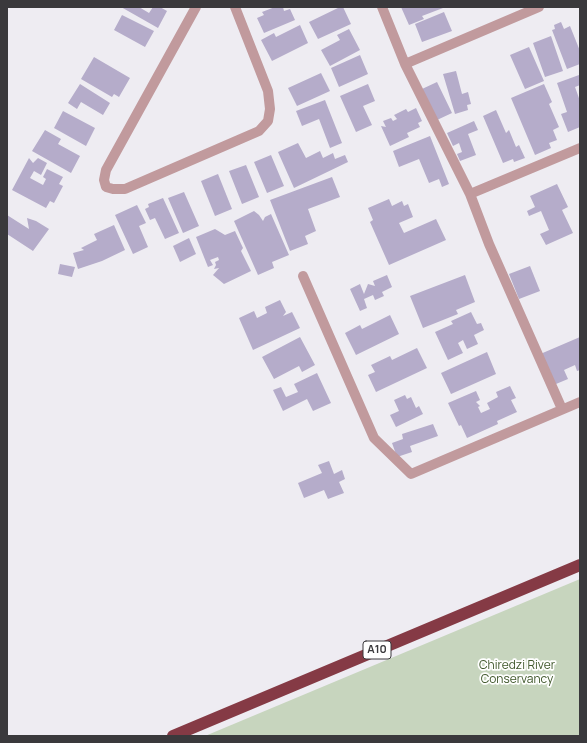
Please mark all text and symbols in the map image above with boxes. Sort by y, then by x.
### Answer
road number: A10 [363,641,391,659]
park label: Chiredzi River Conservancy [479,659,555,687]

